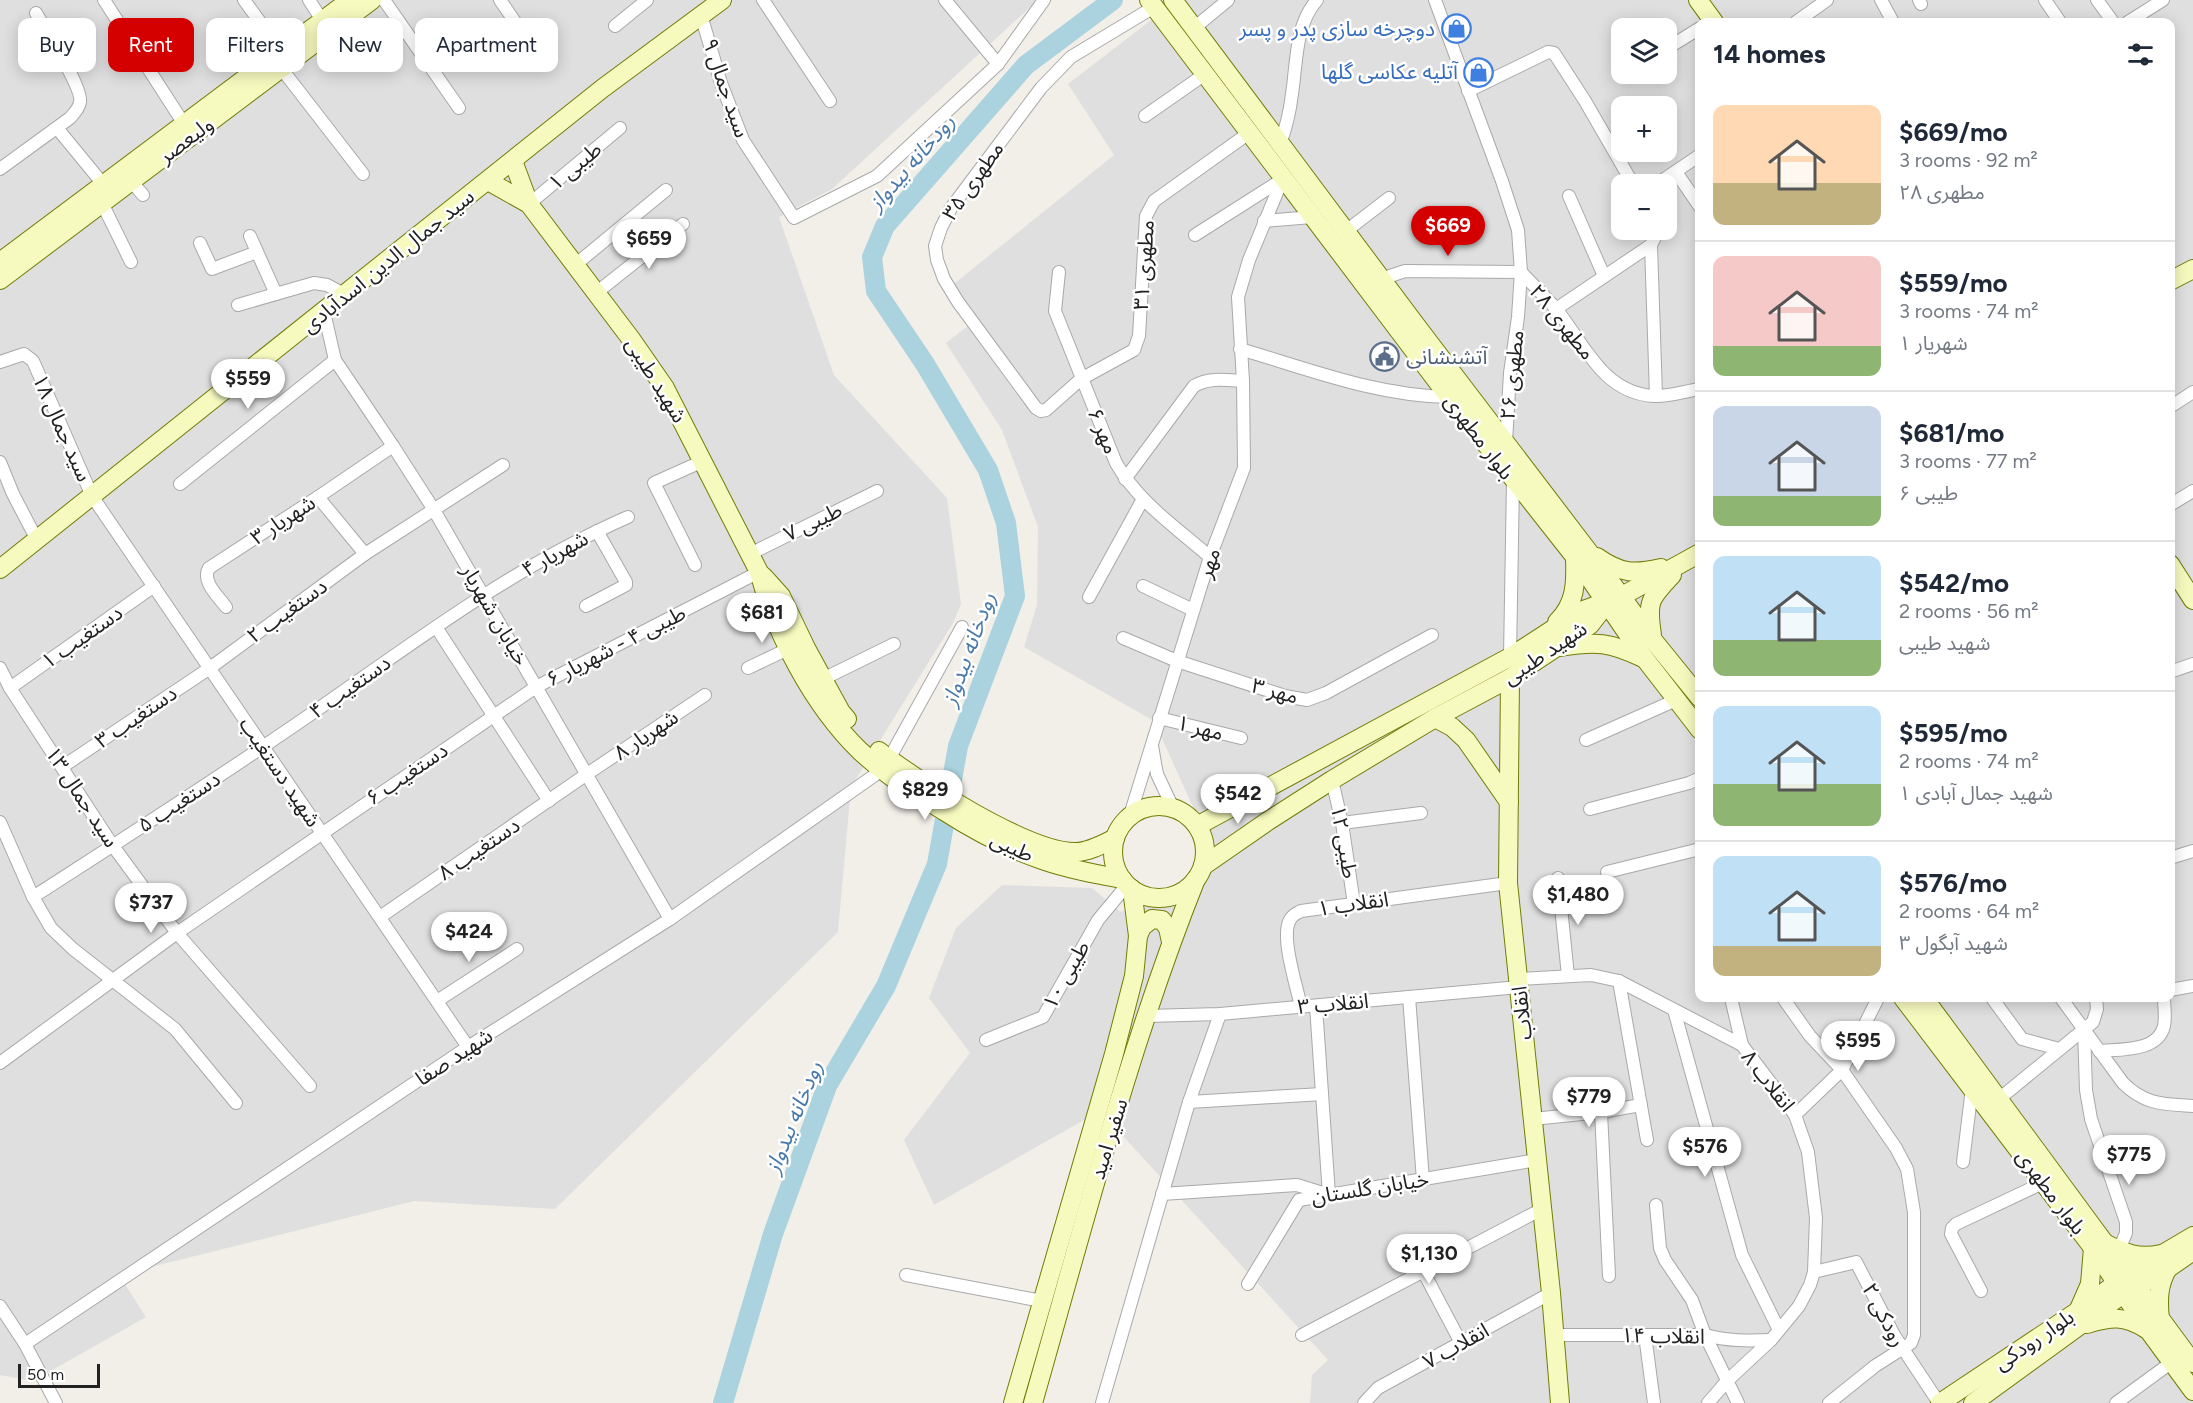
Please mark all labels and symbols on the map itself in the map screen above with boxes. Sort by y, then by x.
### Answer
shop icon: دوچرخه سازی پدر و پسر [1440,13,1472,45]
place label: دوچرخه سازی پدر و پسر [1238,16,1435,42]
street label: سید جمال ۹ [698,35,755,141]
shop icon: آتلیه عکاسی گلها [1463,56,1495,88]
place label: آتلیه عکاسی گلها [1321,59,1459,84]
water label: رودخانه بیدواز [861,109,961,218]
street label: ولیعصر [153,111,218,169]
street label: طیبی ۱ [543,136,606,195]
street label: مطهری ۳۵ [937,137,1009,225]
street label: سید جمال الدین اسدآبادی [296,183,479,338]
pin: $669 [1412,206,1484,257]
pin: $659 [613,219,685,270]
street label: مطهری ۳۱ [1128,219,1159,311]
street label: مطهری ۲۸ [1524,279,1600,365]
street label: مطهری ۲۶ [1494,329,1529,421]
street label: شهید طیبی [620,332,692,427]
public building icon: آتشنشانی [1369,341,1401,373]
place label: آتشنشانی [1406,344,1488,369]
pin: $559 [212,359,284,410]
street label: سید جمال ۱۸ [28,370,97,485]
street label: بلوار مطهری [1439,389,1520,484]
street label: مهر ۶ [1083,404,1124,457]
street label: شهریار ۳ [246,489,320,550]
street label: طیبی ۷ [779,497,846,546]
street label: شهریار ۴ [517,525,592,582]
street label: مهر [1191,545,1225,582]
street label: خیابان شهریار [456,559,534,670]
street label: دستغیب ۲ [242,573,332,648]
water label: رودخانه بیدواز [935,589,1001,711]
pin: $681 [726,593,798,644]
street label: دستغیب ۱ [36,600,127,674]
street label: طیبی ۴ - شهریار ۶ [542,600,690,691]
street label: شهید طیبی [1498,615,1592,690]
street label: دستغیب ۴ [304,650,395,724]
street label: مهر ۳ [1249,672,1301,709]
street label: دستغیب ۳ [90,680,181,753]
street label: شهریار ۸ [609,704,683,765]
street label: مهر ۱ [1174,710,1226,745]
street label: شهید دستغیب [234,712,326,831]
street label: دستغیب ۶ [361,737,452,810]
street label: سید جمال ۱۳ [41,742,124,852]
street label: دستغیب ۵ [133,766,225,837]
pin: $829 [889,770,961,821]
pin: $542 [1202,774,1274,825]
street label: طیبی ۱۲ [1326,803,1363,880]
street label: دستغیب ۸ [433,812,524,885]
street label: طیبی [987,826,1038,867]
pin: $1,480 [1529,875,1627,926]
pin: $737 [115,883,187,934]
street label: انقلاب ۱ [1316,886,1390,921]
pin: $424 [433,912,505,963]
street label: طیبی ۱۰ [1037,936,1094,1013]
street label: انقلاب [1506,985,1537,1041]
street label: انقلاب ۳ [1296,988,1370,1019]
pin: $595 [1822,1021,1894,1072]
street label: شهید صفا [411,1022,497,1091]
street label: انقلاب ۸ [1736,1045,1800,1117]
water label: رودخانه بیدواز [758,1057,828,1179]
pin: $779 [1553,1077,1625,1128]
street label: سفیر امید [1084,1095,1133,1182]
pin: $576 [1669,1127,1741,1178]
pin: $775 [2093,1135,2165,1186]
street label: بلوار مطهری [2011,1144,2092,1239]
street label: خیابان گلستان [1309,1166,1431,1209]
pin: $1,130 [1380,1234,1478,1285]
street label: رودکی ۲ [1857,1279,1912,1351]
street label: بلوار رودکی [1989,1304,2078,1375]
street label: انقلاب ۷ [1418,1317,1493,1374]
street label: انقلاب ۱۴ [1621,1322,1705,1349]
scale bar [18,1361,100,1388]

